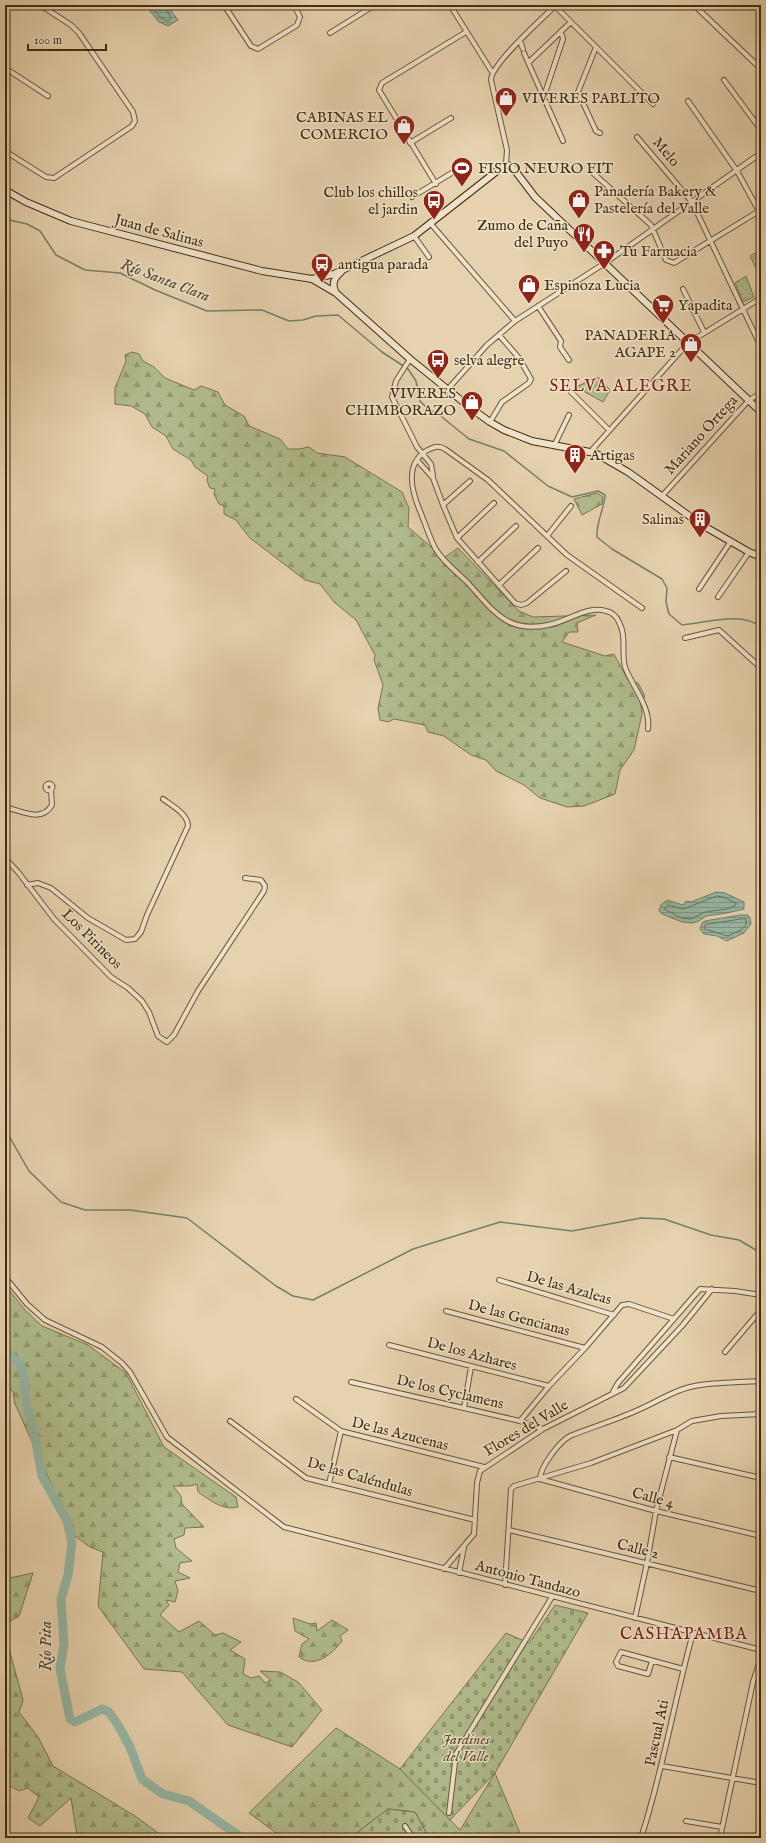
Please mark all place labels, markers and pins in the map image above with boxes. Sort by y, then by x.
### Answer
shop icon: VIVERES PABLITO [493,85,519,118]
place label: VIVERES PABLITO [521,89,660,108]
place label: CABINAS EL COMERCIO [296,108,388,144]
shop icon: CABINAS EL COMERCIO [391,113,417,146]
sports icon: FISIO NEURO FIT [449,155,475,188]
place label: FISIO NEURO FIT [478,159,613,178]
place label: Panadería Bakery & Pastelería del Valle [594,182,716,218]
place label: Club los chillos el jardin [324,183,418,219]
shop icon: Panadería Bakery & Pastelería del Valle [566,187,592,220]
bus stop icon: Club los chillos el jardin [421,188,447,221]
place label: Zumo de Caña del Puyo [477,216,569,252]
restaurant icon: Zumo de Caña del Puyo [571,221,597,254]
pharmacy icon: Tu Farmacia [591,238,617,271]
place label: Tu Farmacia [620,242,697,261]
bus stop icon: antigua parada [309,251,335,284]
place label: antigua parada [338,255,429,274]
shop icon: Espinoza Lucia [516,272,542,305]
place label: Espinoza Lucia [544,276,640,295]
supermarket icon: Yapadita [650,292,676,325]
place label: Yapadita [678,296,733,315]
place label: PANADERIA AGAPE 2 [585,326,677,362]
shop icon: PANADERIA AGAPE 2 [678,331,704,364]
bus stop icon: selva alegre [425,347,451,380]
place label: selva alegre [454,351,524,370]
place label: VIVERES CHIMBORAZO [345,384,456,420]
shop icon: VIVERES CHIMBORAZO [459,389,485,422]
building icon: Artigas [562,442,588,475]
place label: Artigas [589,446,635,465]
building icon: Salinas [687,506,713,539]
place label: Salinas [642,510,684,529]

